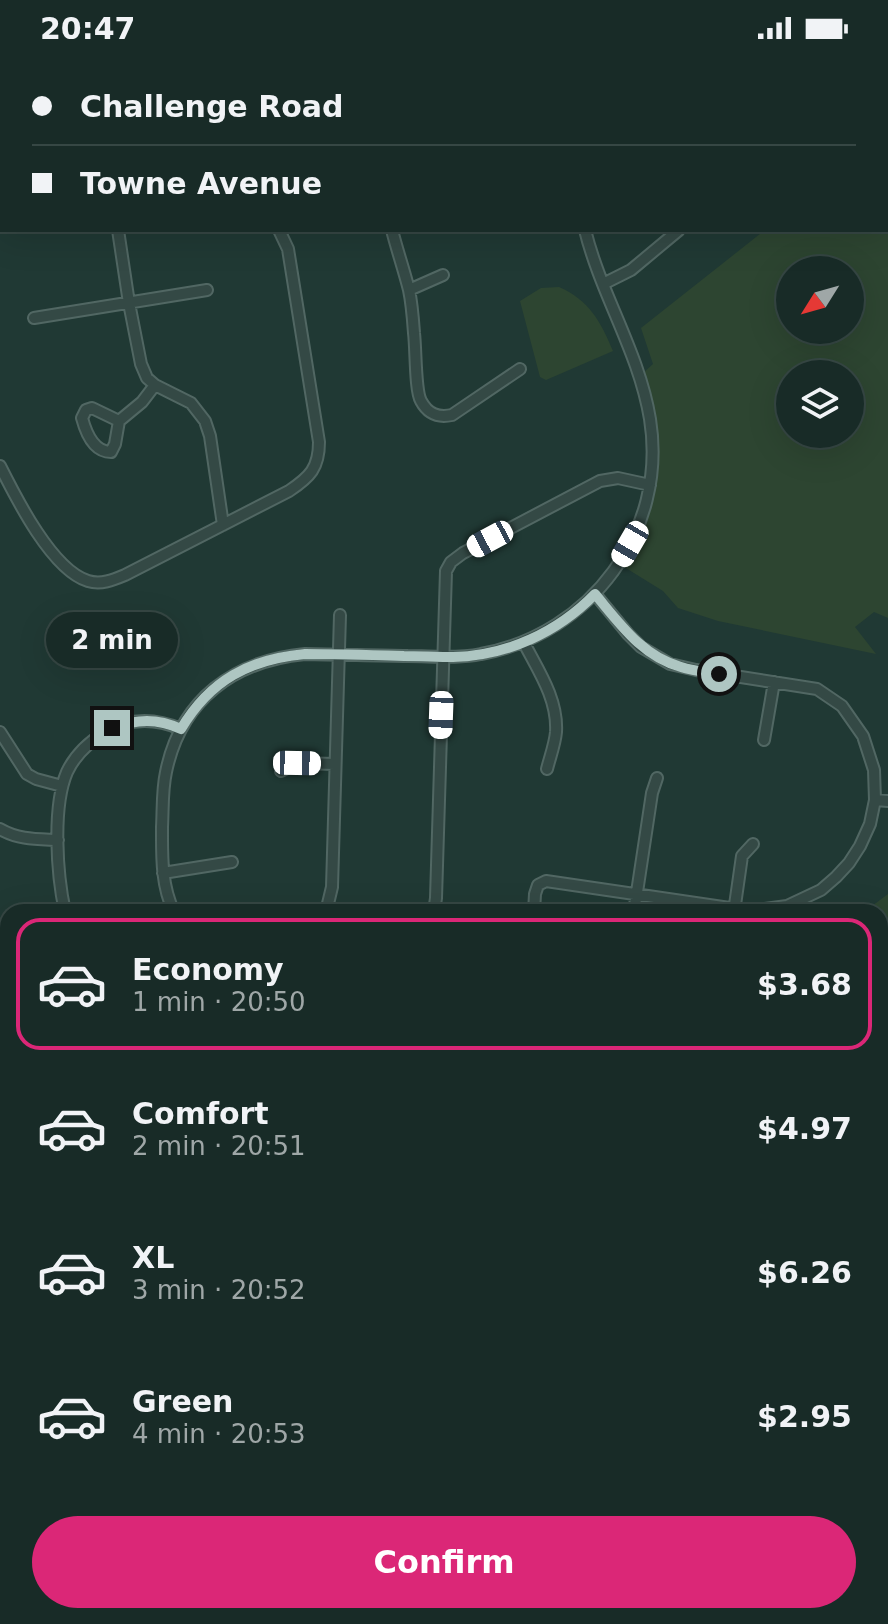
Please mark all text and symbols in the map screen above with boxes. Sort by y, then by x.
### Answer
text: 20:47 [40,11,136,46]
text: Challenge Road [80,89,344,124]
text: Towne Avenue [80,166,322,201]
north arrow [776,256,864,344]
map controls [776,256,864,448]
button: layers [776,360,864,448]
car [463,517,517,561]
car [608,517,652,571]
callout: 2 min [46,612,178,668]
text: 2 min [71,625,153,655]
route start [701,656,737,692]
car [428,691,454,739]
route end [94,710,130,746]
car [273,751,321,775]
icon: car [36,948,108,1020]
text: Economy [132,952,284,987]
text: $3.68 [757,967,852,1002]
text: 1 min · 20:50 [132,987,306,1017]
icon: car [36,1092,108,1164]
text: Comfort [132,1096,269,1131]
text: $4.97 [757,1111,852,1146]
text: 2 min · 20:51 [132,1131,306,1161]
icon: car [36,1236,108,1308]
text: XL [132,1240,174,1275]
text: $6.26 [757,1255,852,1290]
text: 3 min · 20:52 [132,1275,306,1305]
icon: car [36,1380,108,1452]
text: Green [132,1384,233,1419]
text: $2.95 [757,1399,852,1434]
text: 4 min · 20:53 [132,1419,306,1449]
button: Confirm [32,1516,856,1608]

